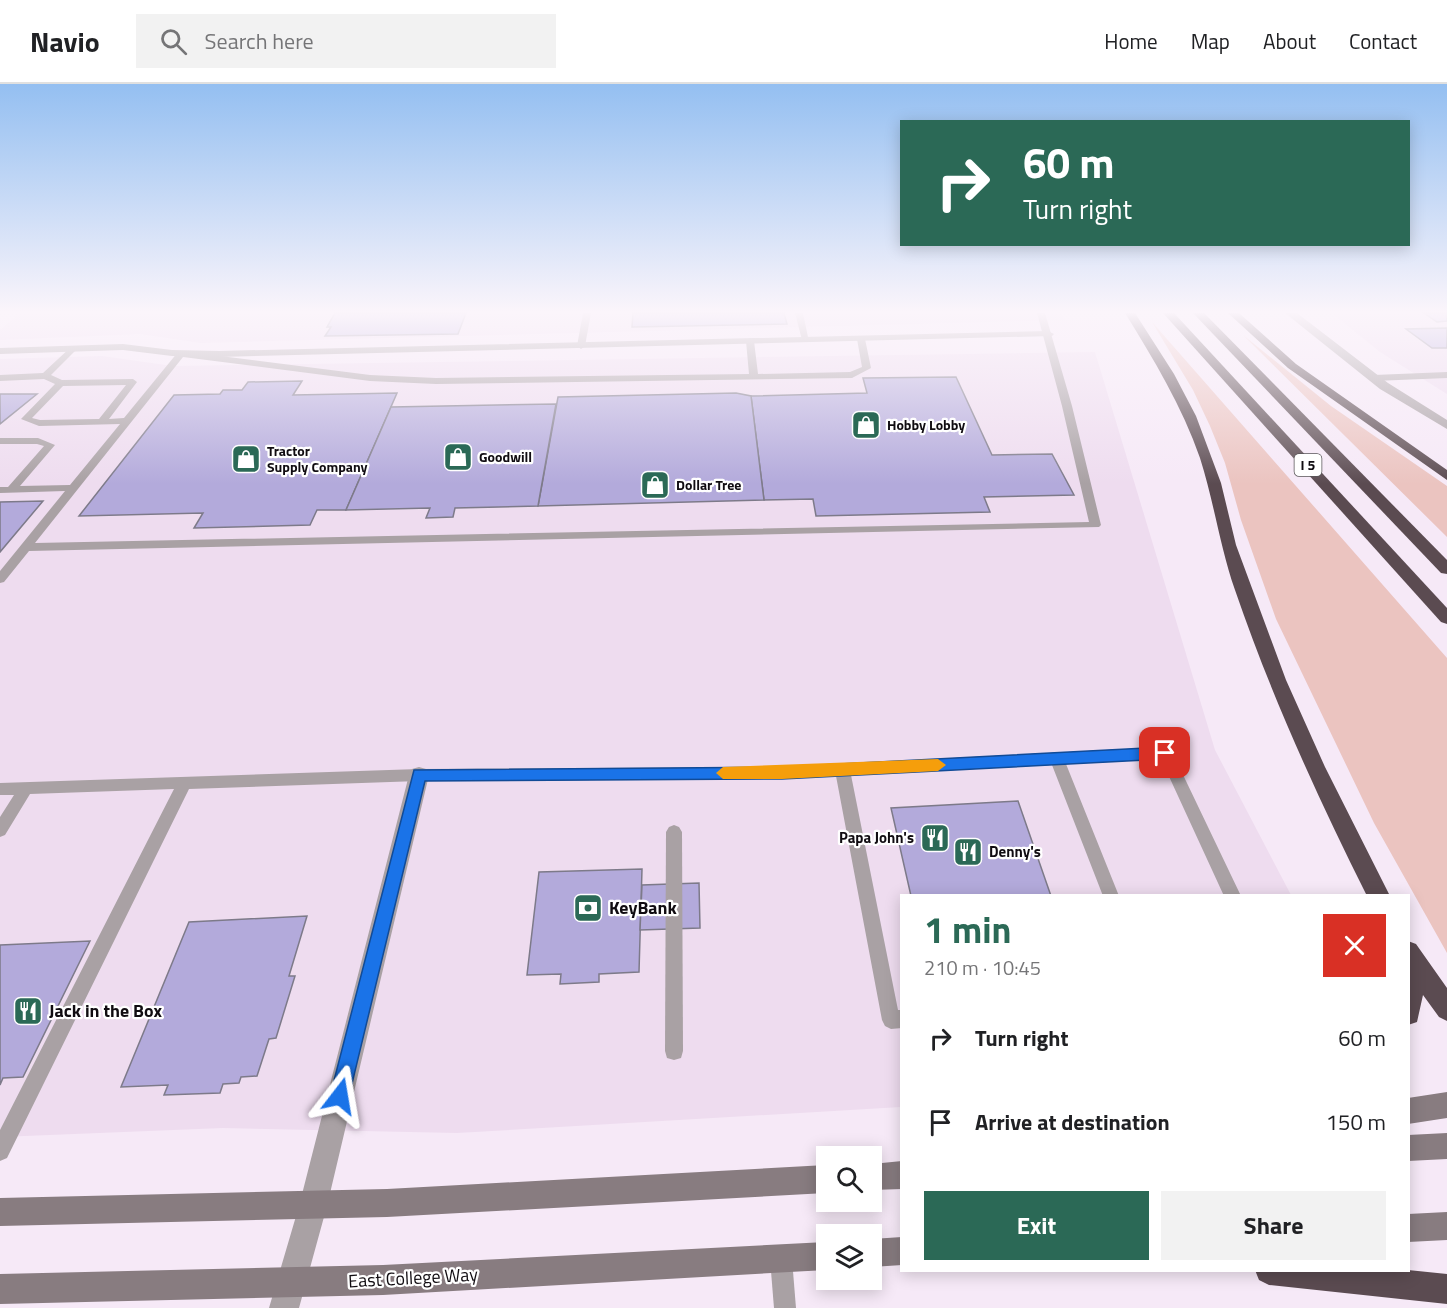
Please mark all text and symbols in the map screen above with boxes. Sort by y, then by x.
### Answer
search box [136,14,556,68]
text: Navio [30,20,100,63]
text: Search here [205,24,314,58]
icon: search [157,25,190,58]
text: Home [1104,25,1158,57]
text: Map [1191,25,1230,57]
text: About [1263,25,1316,57]
text: Contact [1349,25,1417,57]
text: 60 m [1023,130,1115,194]
icon: right [924,144,1002,222]
text: Turn right [1023,188,1132,229]
shop icon: Hobby Lobby [850,409,882,441]
place label: Hobby Lobby [887,414,965,435]
place label: Tractor Supply Company [267,440,368,477]
shop icon: Goodwill [442,441,474,473]
shop icon: Tractor Supply Company [230,443,262,475]
place label: Goodwill [479,446,532,467]
road number: I 5 [1294,454,1322,476]
shop icon: Dollar Tree [639,469,671,501]
place label: Dollar Tree [676,474,742,495]
pin [1139,727,1190,778]
icon: arrive [1148,736,1181,769]
restaurant icon: Papa John's [919,822,951,854]
place label: Papa John's [839,826,914,849]
restaurant icon: Denny's [952,836,984,868]
place label: Denny's [989,840,1041,863]
bank icon: KeyBank [572,892,604,924]
place label: KeyBank [609,894,678,921]
text: 1 min [924,902,1011,957]
button: close [1323,914,1386,977]
text: 210 m · 10:45 [924,952,1041,983]
restaurant icon: Jack in the Box [12,995,44,1027]
place label: Jack in the Box [49,997,162,1024]
text: Turn right [975,1021,1069,1055]
text: 60 m [1338,1021,1386,1055]
icon: right [924,1022,957,1055]
position arrow [308,1064,372,1128]
text: Arrive at destination [975,1105,1170,1139]
text: 150 m [1326,1105,1386,1139]
icon: arrive [924,1106,957,1139]
map controls [816,1146,882,1290]
button: search [816,1146,882,1212]
button: Exit [924,1191,1149,1260]
button: Share [1161,1191,1386,1260]
button: layers [816,1224,882,1290]
street label: East College Way [347,1261,479,1294]

